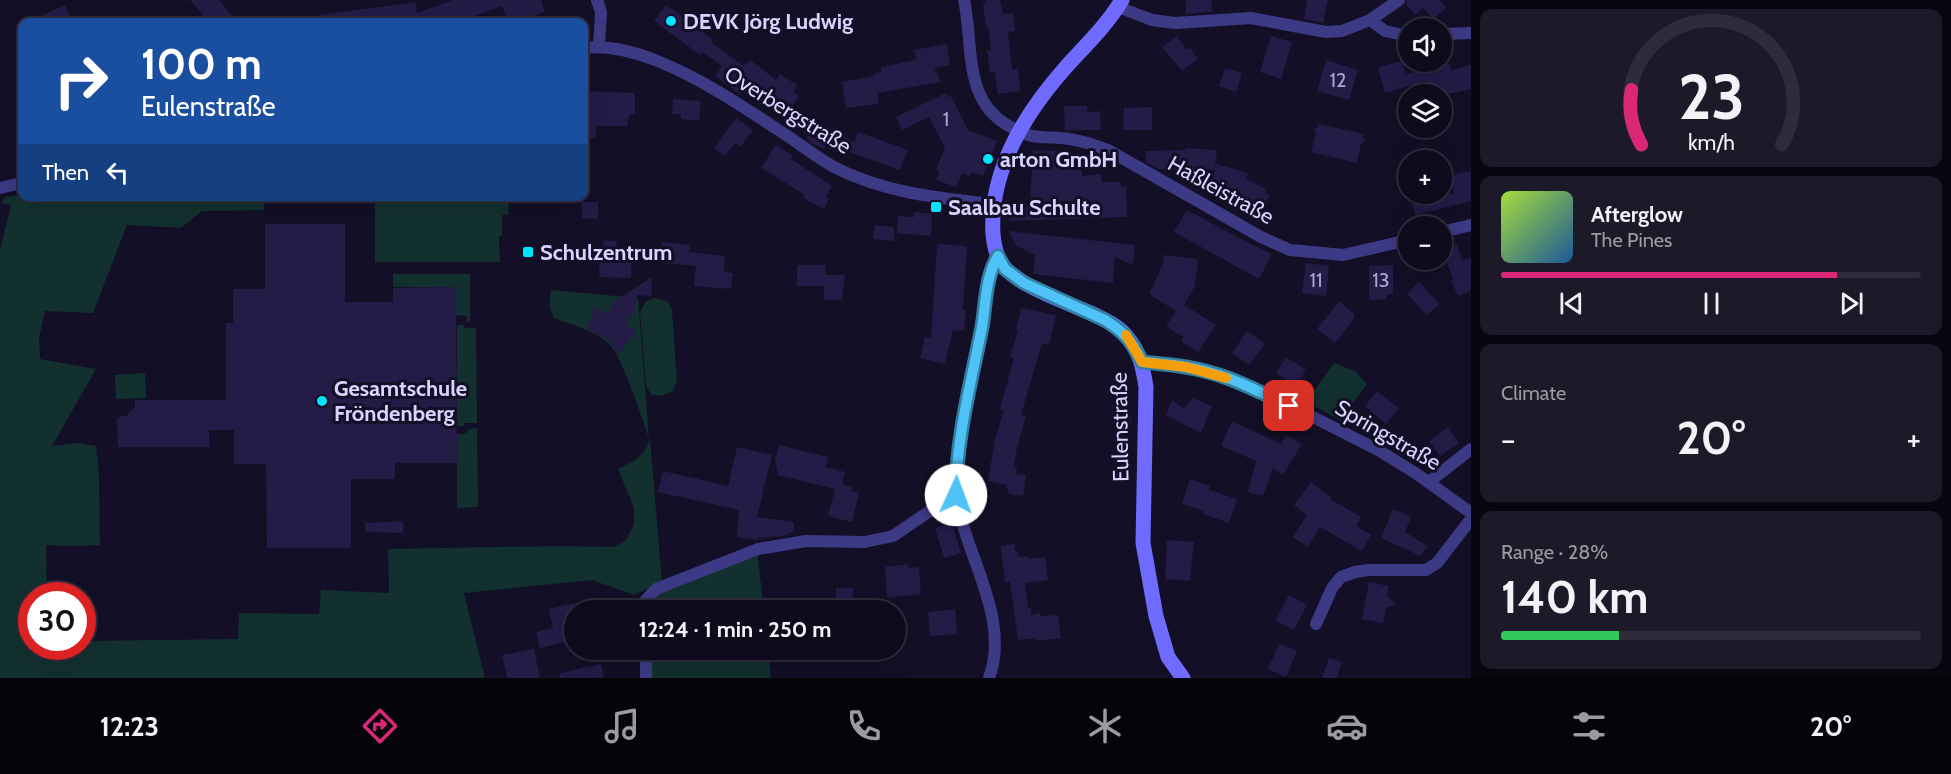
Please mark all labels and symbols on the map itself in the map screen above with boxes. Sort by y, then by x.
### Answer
place label: DEVK Jörg Ludwig [683,8,853,35]
marker: DEVK Jörg Ludwig [664,14,678,28]
street label: Overbergstraße [719,60,857,160]
house number: 12 [1330,68,1347,92]
house number: 1 [943,107,949,131]
place label: arton GmbH [1000,146,1117,173]
street label: Haßleistraße [1163,150,1279,230]
marker: arton GmbH [981,152,995,166]
place label: Saalbau Schulte [948,194,1101,221]
marker: Saalbau Schulte [929,200,943,214]
place label: Schulzentrum [540,239,672,266]
marker: Schulzentrum [521,245,535,259]
house number: 11 [1309,268,1323,292]
house number: 13 [1372,268,1390,292]
street label: Eulenstraße [1106,372,1134,482]
place label: Gesamtschule Fröndenberg [334,375,467,427]
pin [1263,380,1314,431]
marker: Gesamtschule Fröndenberg [315,394,329,408]
street label: Springstraße [1330,394,1446,476]
position arrow [924,463,988,527]
speed limit sign: 30 [18,582,96,660]

